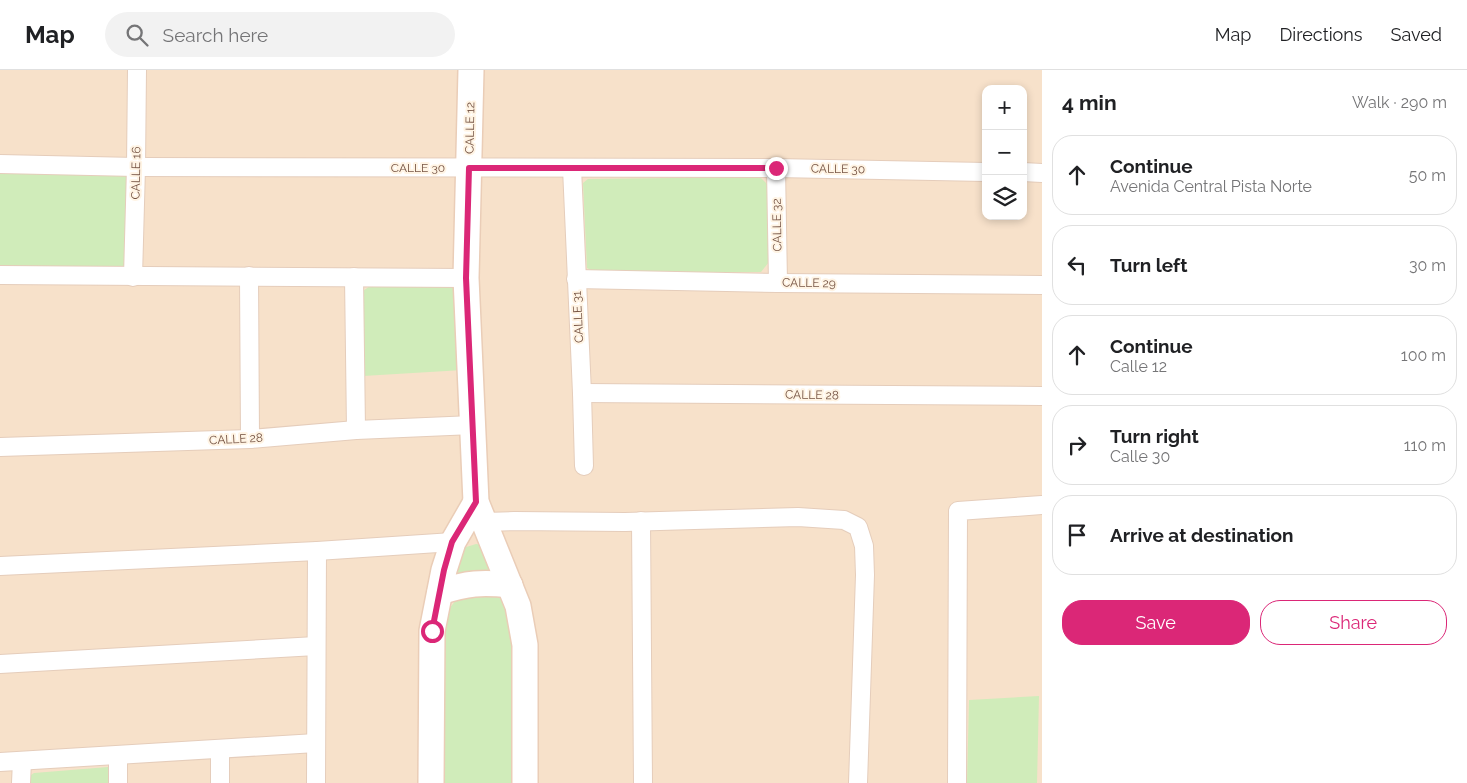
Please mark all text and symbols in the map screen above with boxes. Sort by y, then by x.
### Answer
search box [105,12,455,57]
text: Map [25,20,75,49]
icon: search [123,21,151,49]
text: Search here [163,24,268,46]
text: Map [1215,24,1251,45]
text: Directions [1279,24,1363,45]
text: Saved [1391,24,1442,45]
map controls [982,85,1027,220]
button: + [982,85,1027,130]
text: 4 min [1062,90,1117,115]
text: Walk · 290 m [1352,93,1447,112]
street label: CALLE 12 [463,102,477,154]
button: − [982,130,1027,175]
street label: CALLE 16 [129,146,143,200]
text: Continue [1110,155,1193,177]
route end [765,157,788,180]
street label: CALLE 30 [391,161,445,175]
icon: ahead [1063,161,1091,189]
street label: CALLE 30 [811,162,865,176]
text: 50 m [1409,166,1446,185]
button: layers [982,175,1027,220]
text: Avenida Central Pista Norte [1110,177,1312,196]
street label: CALLE 32 [770,198,784,252]
icon: left [1063,251,1091,279]
text: Turn left [1110,254,1187,276]
text: 30 m [1409,256,1446,275]
street label: CALLE 29 [782,276,836,290]
street label: CALLE 31 [570,291,586,343]
text: Continue [1110,335,1193,357]
icon: ahead [1063,341,1091,369]
text: 100 m [1401,346,1446,365]
text: Calle 12 [1110,357,1167,376]
street label: CALLE 28 [785,388,839,402]
text: Turn right [1110,425,1199,447]
street label: CALLE 28 [209,431,263,447]
icon: right [1063,431,1091,459]
text: 110 m [1404,436,1446,455]
text: Calle 30 [1110,447,1170,466]
icon: arrive [1063,521,1091,549]
text: Arrive at destination [1110,524,1294,546]
button: Save [1062,600,1250,645]
button: Share [1260,600,1447,645]
route start [421,620,444,643]

